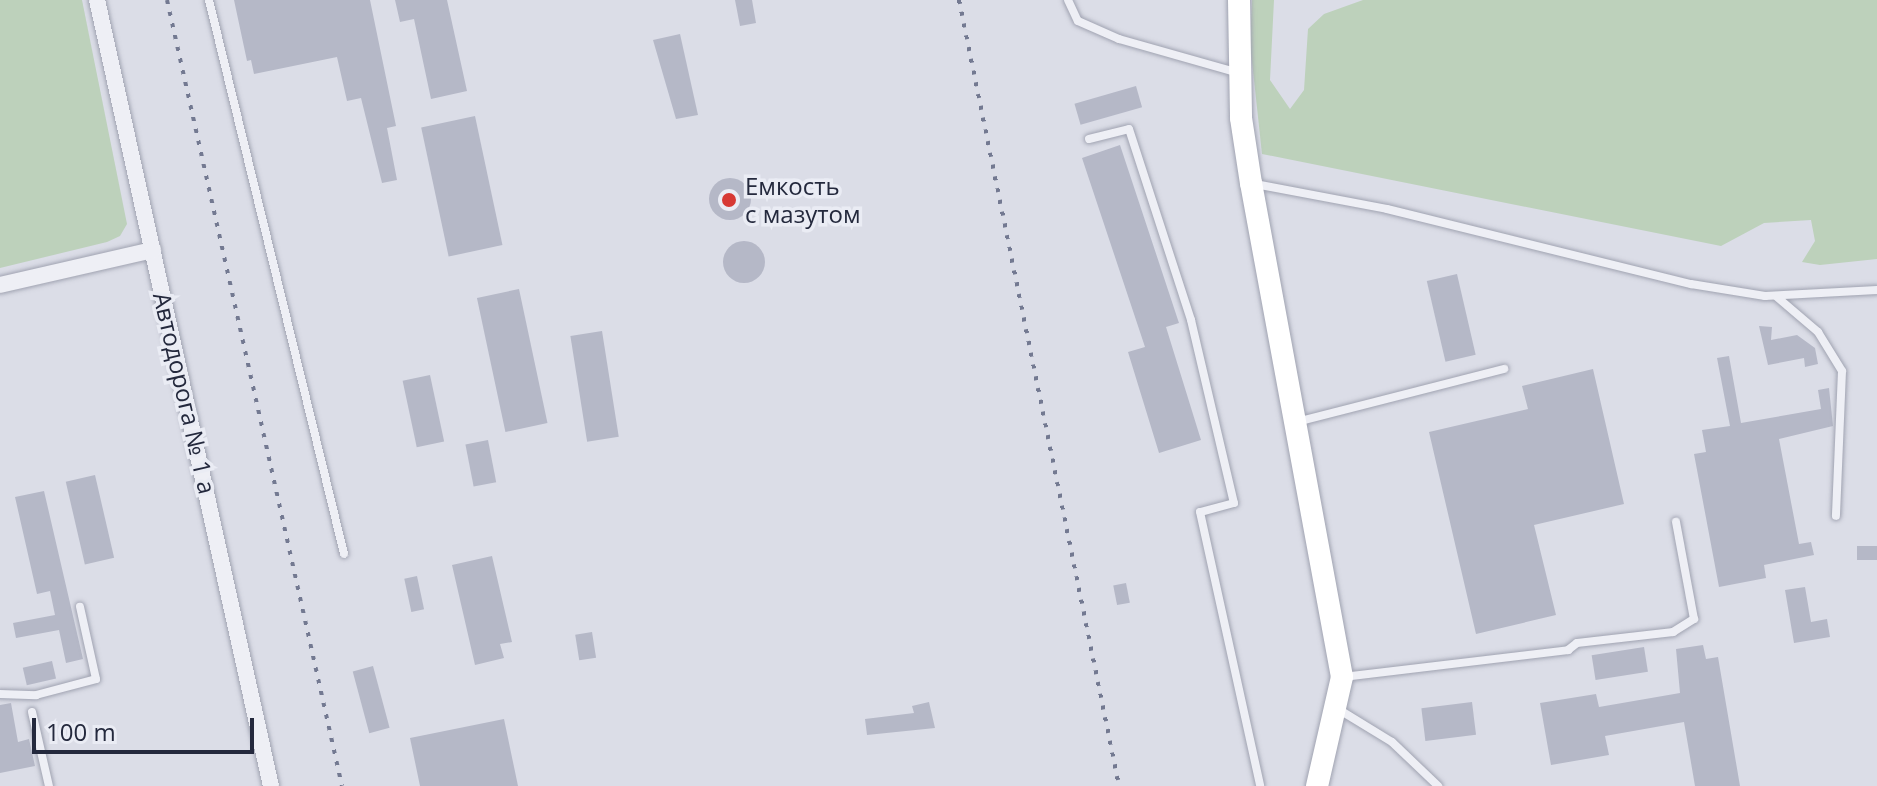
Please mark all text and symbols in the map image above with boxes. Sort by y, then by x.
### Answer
place label: Емкость с мазутом [745,172,861,228]
marker: Емкость с мазутом [720,191,738,209]
street label: Автодорога № 1 а [148,289,222,497]
scale bar [36,702,258,752]
text: 100 m [46,715,116,748]

